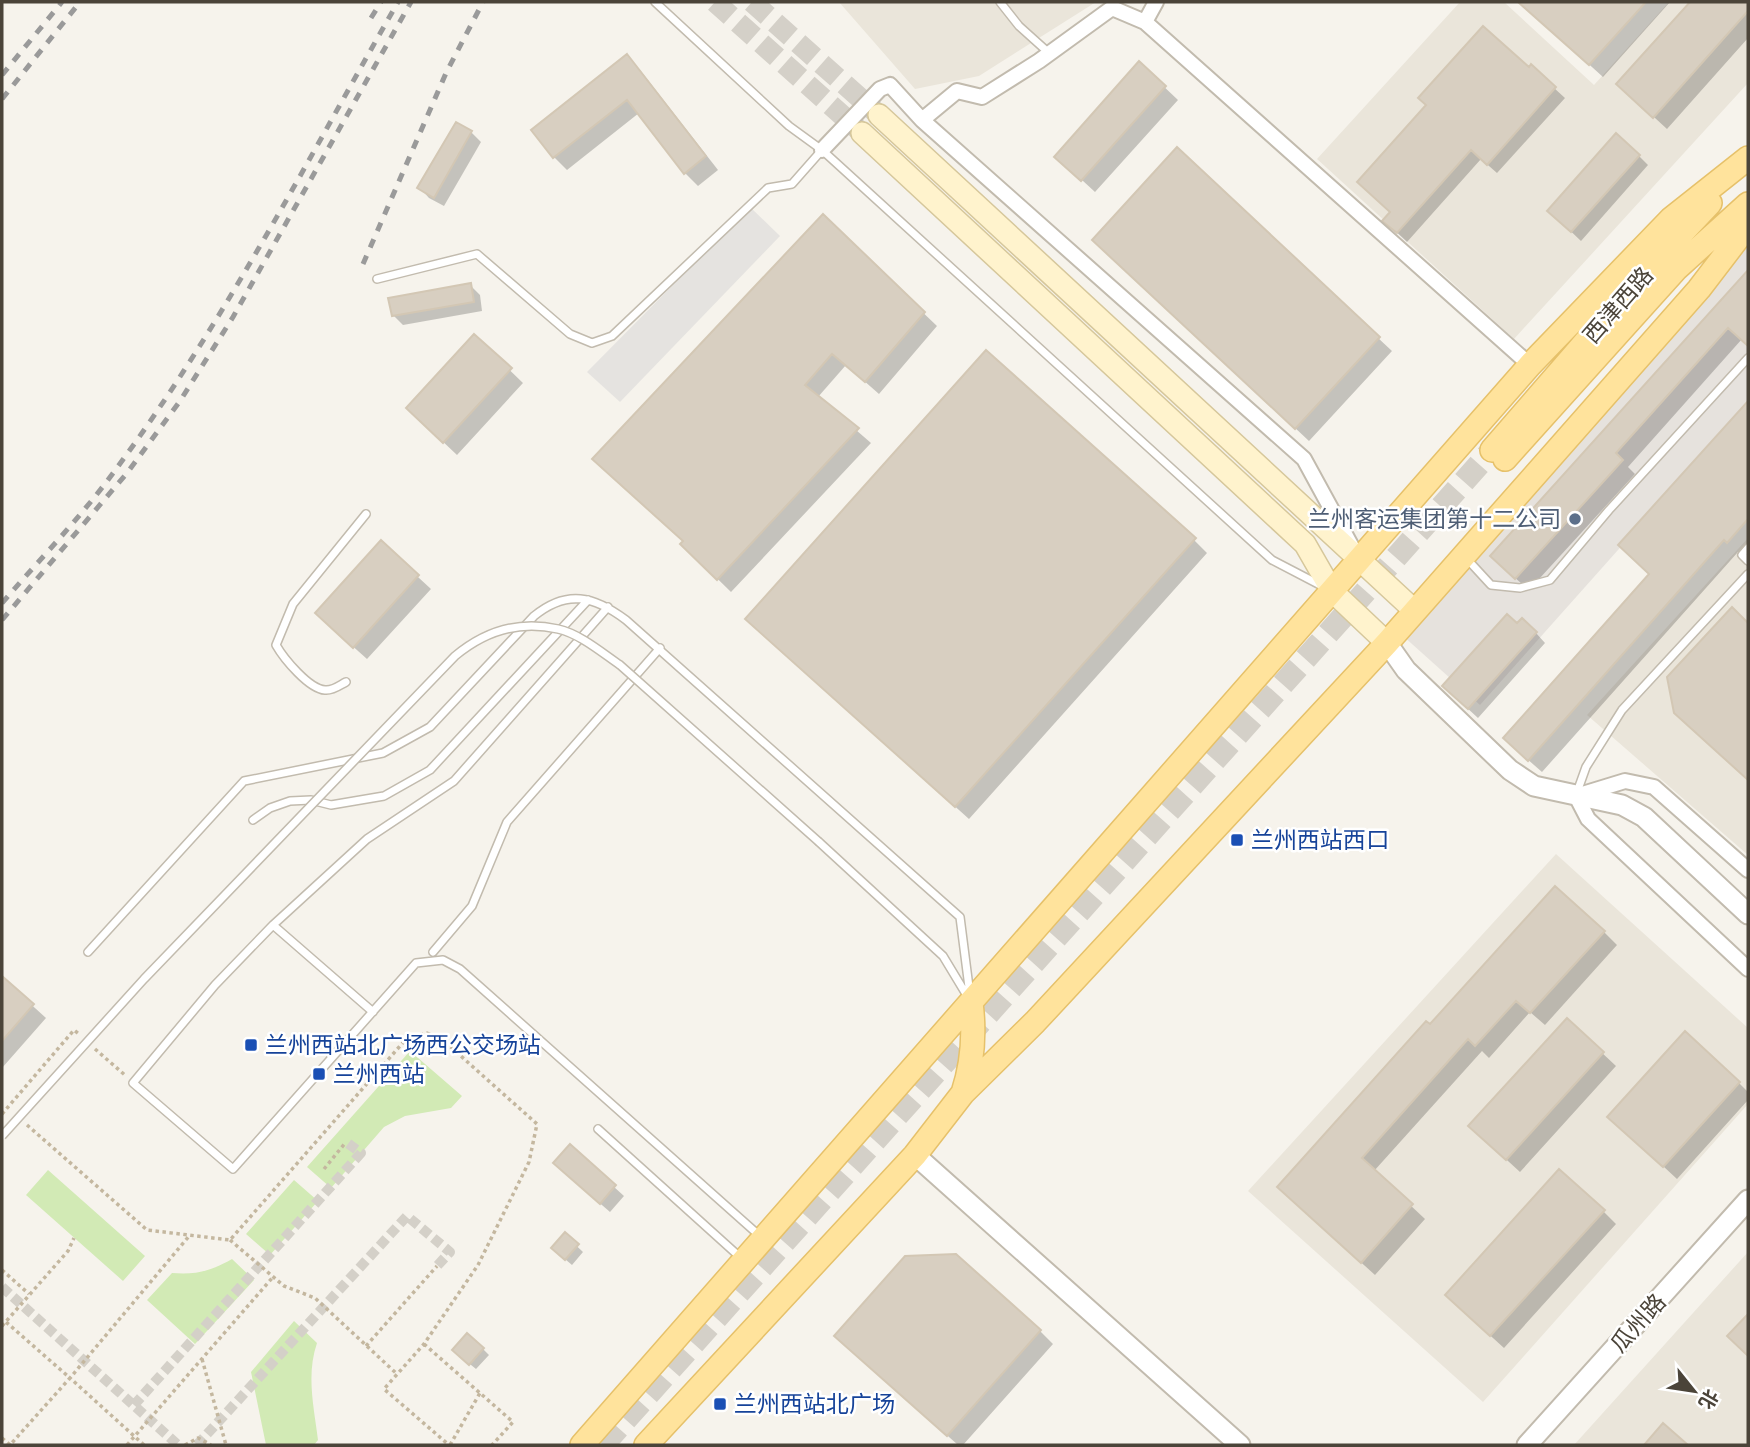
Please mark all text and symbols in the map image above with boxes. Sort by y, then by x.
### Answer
street label: 西津西路 [1578,262,1658,348]
place label: 兰州客运集团第十二公司 [1308,506,1561,532]
marker: 兰州客运集团第十二公司 [1567,511,1583,527]
place label: 兰州西站西口 [1251,827,1389,853]
marker: 兰州西站西口 [1229,832,1245,848]
place label: 兰州西站北广场西公交场站 [265,1032,541,1058]
marker: 兰州西站北广场西公交场站 [243,1037,259,1053]
place label: 兰州西站 [333,1061,425,1087]
marker: 兰州西站 [311,1066,327,1082]
street label: 瓜州路 [1605,1289,1671,1357]
north arrow [1659,1356,1729,1426]
text: 北 [1694,1386,1723,1413]
place label: 兰州西站北广场 [734,1391,895,1417]
marker: 兰州西站北广场 [712,1396,728,1412]

